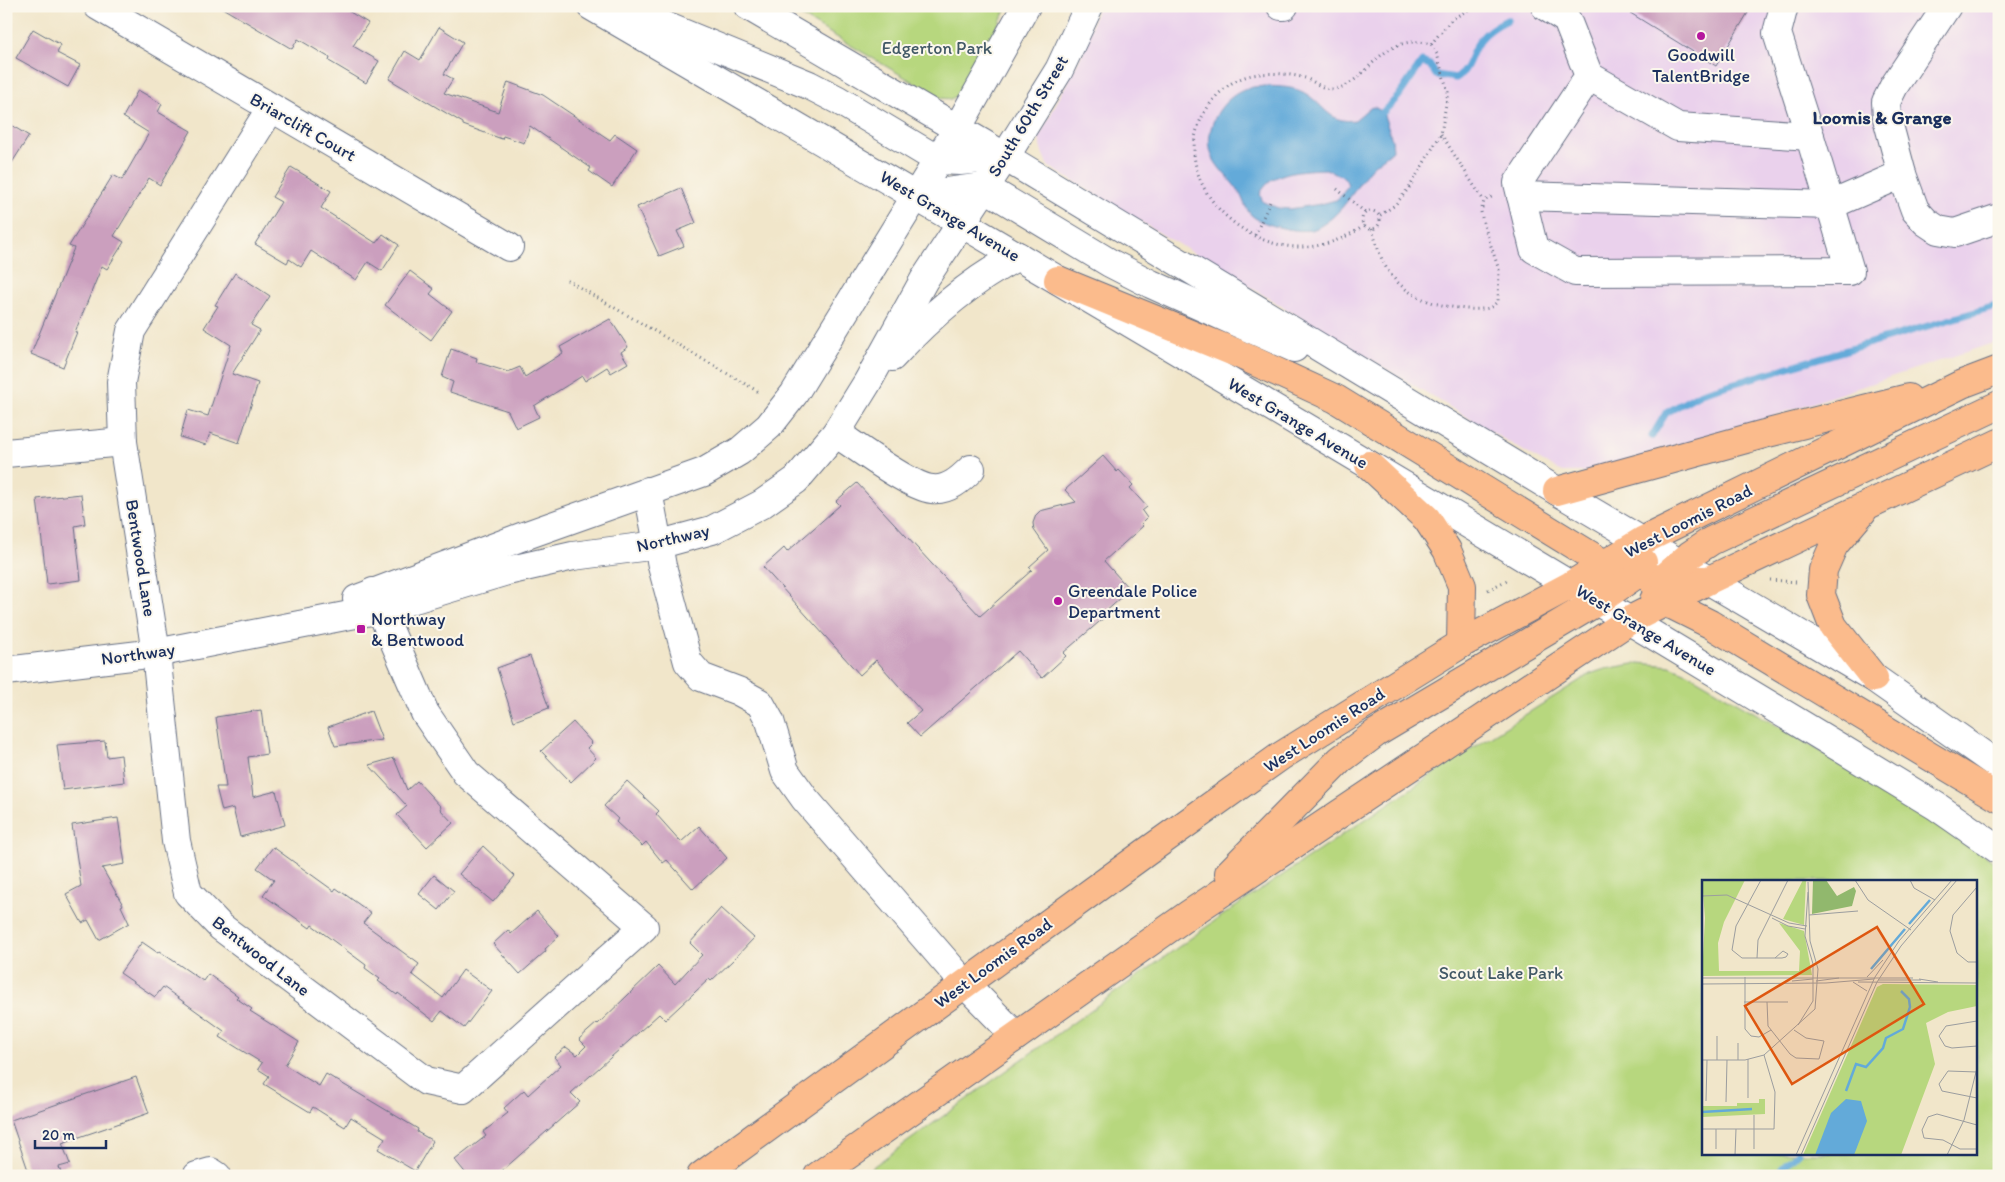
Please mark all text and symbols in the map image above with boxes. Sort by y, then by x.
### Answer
marker: Goodwill TalentBridge [1695,30,1707,42]
park label: Edgerton Park [882,37,993,59]
place label: Goodwill TalentBridge [1652,44,1750,87]
street label: South 60th Street [983,51,1073,181]
street label: Briarclift Court [246,88,360,166]
district label: Loomis & Grange [1812,106,1952,129]
street label: West Grange Avenue [876,165,1024,267]
street label: West Grange Avenue [1224,372,1372,474]
street label: West Loomis Road [1620,479,1756,563]
street label: Bentwood Lane [121,498,161,618]
street label: Northway [634,519,712,557]
street label: West Grange Avenue [1572,579,1720,681]
place label: Greendale Police Department [1068,580,1197,623]
marker: Greendale Police Department [1052,595,1064,607]
place label: Northway & Bentwood [371,608,464,651]
marker: Northway & Bentwood [355,623,367,635]
street label: Northway [100,638,177,670]
street label: West Loomis Road [1259,682,1389,777]
inset map [1702,880,1978,1154]
street label: Bentwood Lane [208,911,314,1001]
street label: West Loomis Road [930,913,1057,1013]
park label: Scout Lake Park [1439,962,1563,984]
scale bar [35,1117,106,1149]
text: 20 m [42,1126,76,1144]

